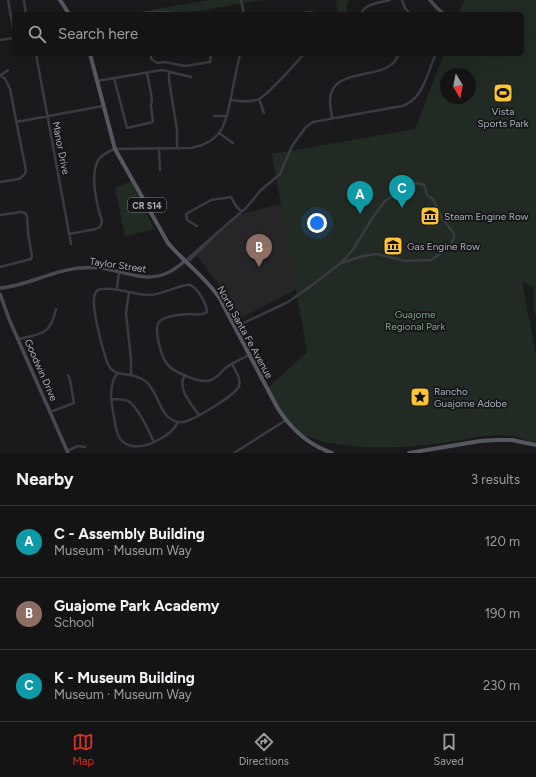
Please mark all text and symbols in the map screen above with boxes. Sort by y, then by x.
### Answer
search box [12,12,524,56]
icon: search [26,23,48,45]
text: Search here [58,25,138,43]
north arrow [440,68,476,104]
sports icon: Vista Sports Park [492,82,514,104]
place label: Vista Sports Park [477,105,529,130]
street label: Manor Drive [49,120,73,176]
pin: C [389,175,415,208]
pin: A [347,181,373,214]
road number: CR S14 [128,198,166,212]
museum icon: Steam Engine Row [419,205,441,227]
place label: Steam Engine Row [444,210,529,223]
your location [307,213,327,233]
pin: B [246,234,272,267]
museum icon: Gas Engine Row [382,235,404,257]
place label: Gas Engine Row [407,240,480,253]
street label: Taylor Street [89,255,147,275]
street label: North Santa Fe Avenue [214,283,276,381]
park label: Guajome Regional Park [385,308,445,333]
street label: Goodwin Drive [22,337,61,403]
place label: Rancho Guajome Adobe [434,385,507,410]
place icon: Rancho Guajome Adobe [409,386,431,408]
text: Nearby [16,469,74,489]
text: 3 results [471,472,520,487]
text: C - Assembly Building [54,525,205,543]
text: A [24,534,34,549]
text: 120 m [485,534,520,549]
text: Museum · Museum Way [54,543,192,558]
text: Guajome Park Academy [54,597,219,615]
text: B [25,606,33,621]
text: 190 m [485,606,520,621]
text: School [54,615,94,630]
text: K - Museum Building [54,669,195,687]
text: C [24,678,34,693]
text: 230 m [483,678,520,693]
text: Museum · Museum Way [54,687,192,702]
tab: Map [72,731,94,768]
tab: Directions [239,731,289,768]
tab: Saved [433,731,464,768]

